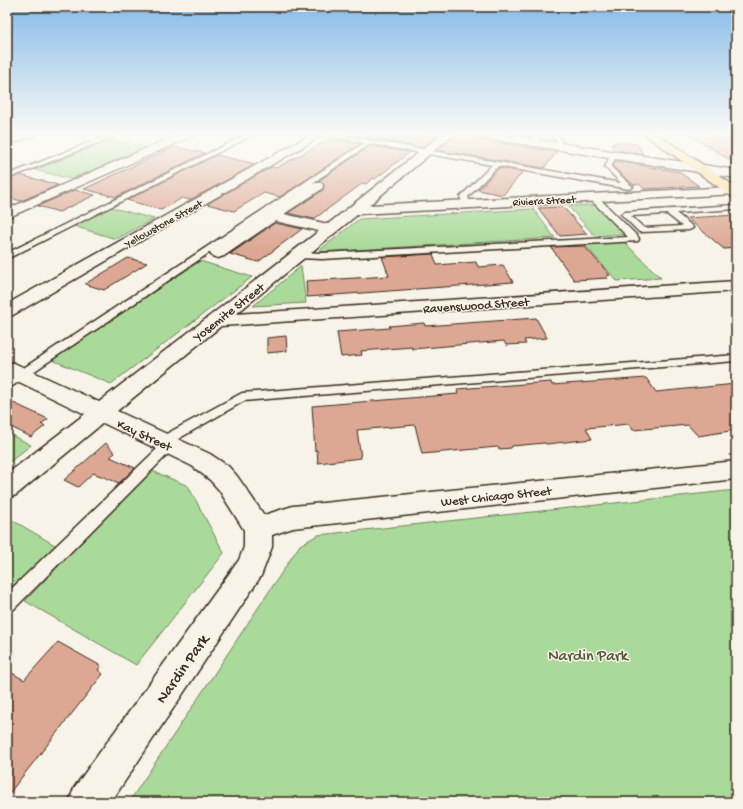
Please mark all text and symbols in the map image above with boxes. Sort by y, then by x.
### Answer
street label: Riviera Street [512,194,577,210]
street label: Yellowstone Street [122,198,206,252]
street label: Yosemite Street [190,280,269,346]
street label: Ravenswood Street [423,295,531,318]
street label: Kay Street [114,417,175,456]
street label: West Chicago Street [440,484,554,511]
street label: Nardin Park [153,630,216,708]
park label: Nardin Park [548,648,630,667]

